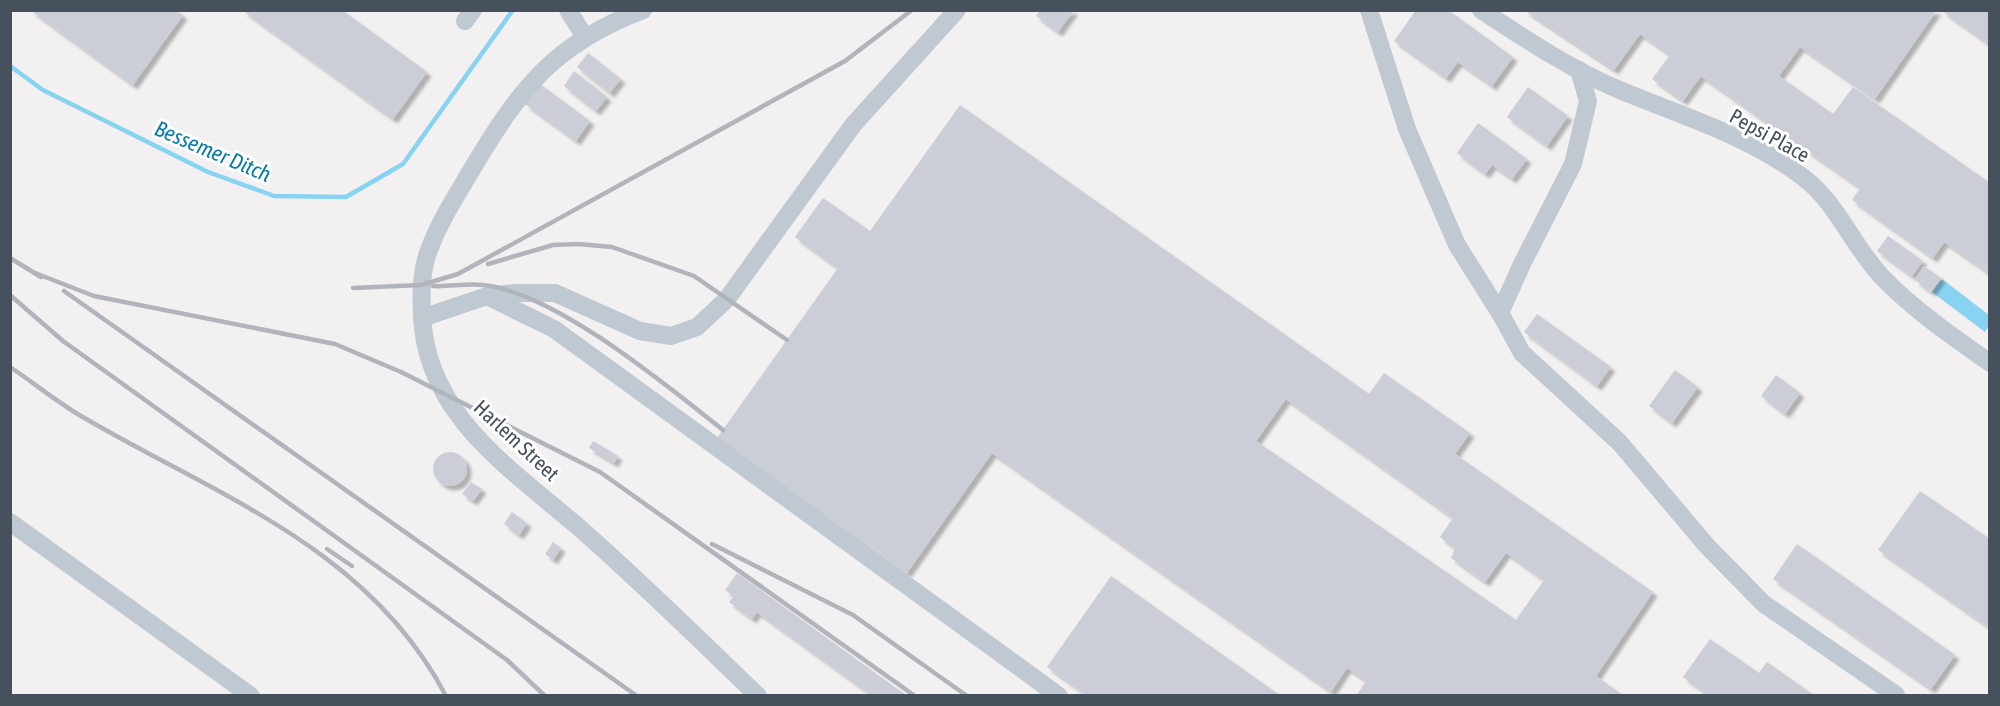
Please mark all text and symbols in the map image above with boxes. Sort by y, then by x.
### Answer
street label: Pepsi Place [1726,103,1814,167]
water label: Bessemer Ditch [151,115,275,187]
street label: Harlem Street [470,395,564,485]

